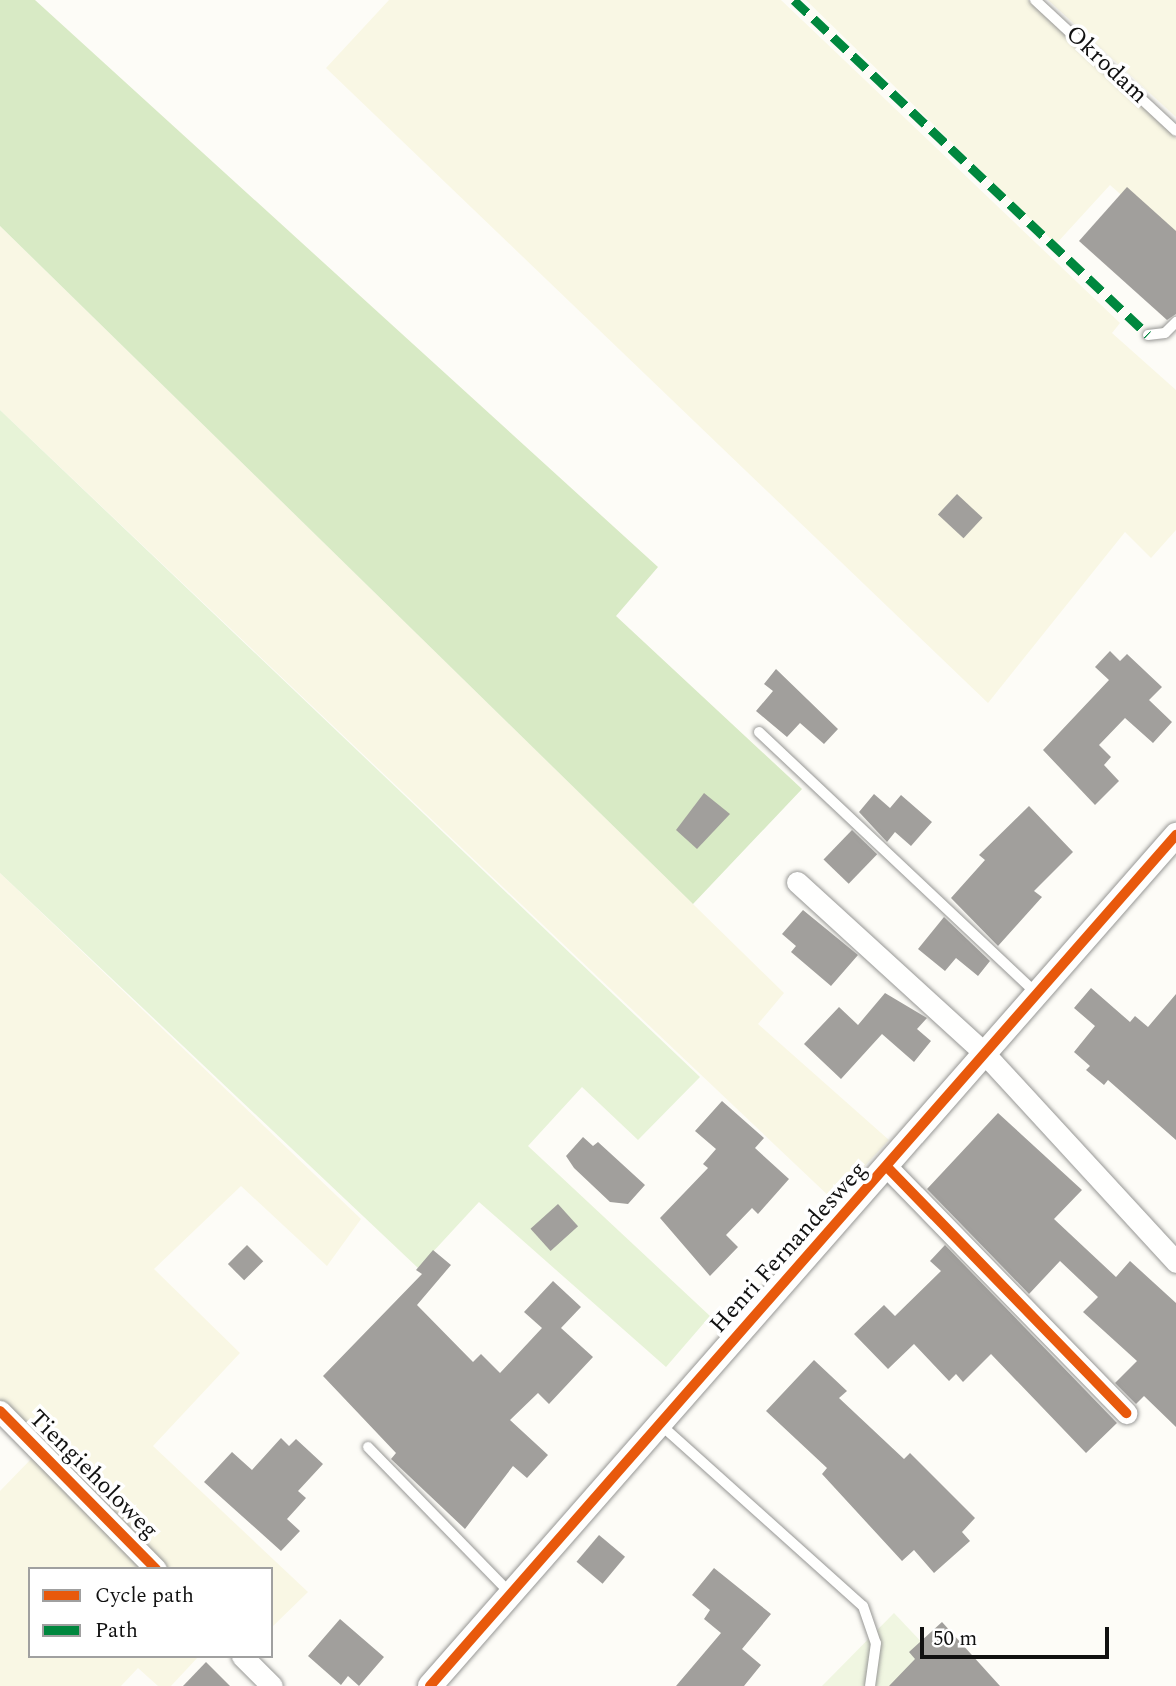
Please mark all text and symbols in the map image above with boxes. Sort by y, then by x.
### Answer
street label: Okrodam [1059,20,1153,110]
street label: Henri Fernandesweg [704,1156,874,1340]
street label: Tiengieholoweg [22,1404,164,1546]
legend [28,1567,273,1658]
text: Cycle path [95,1580,194,1612]
scale bar [924,1612,1113,1656]
text: Path [95,1615,138,1647]
text: 50 m [933,1623,977,1655]

